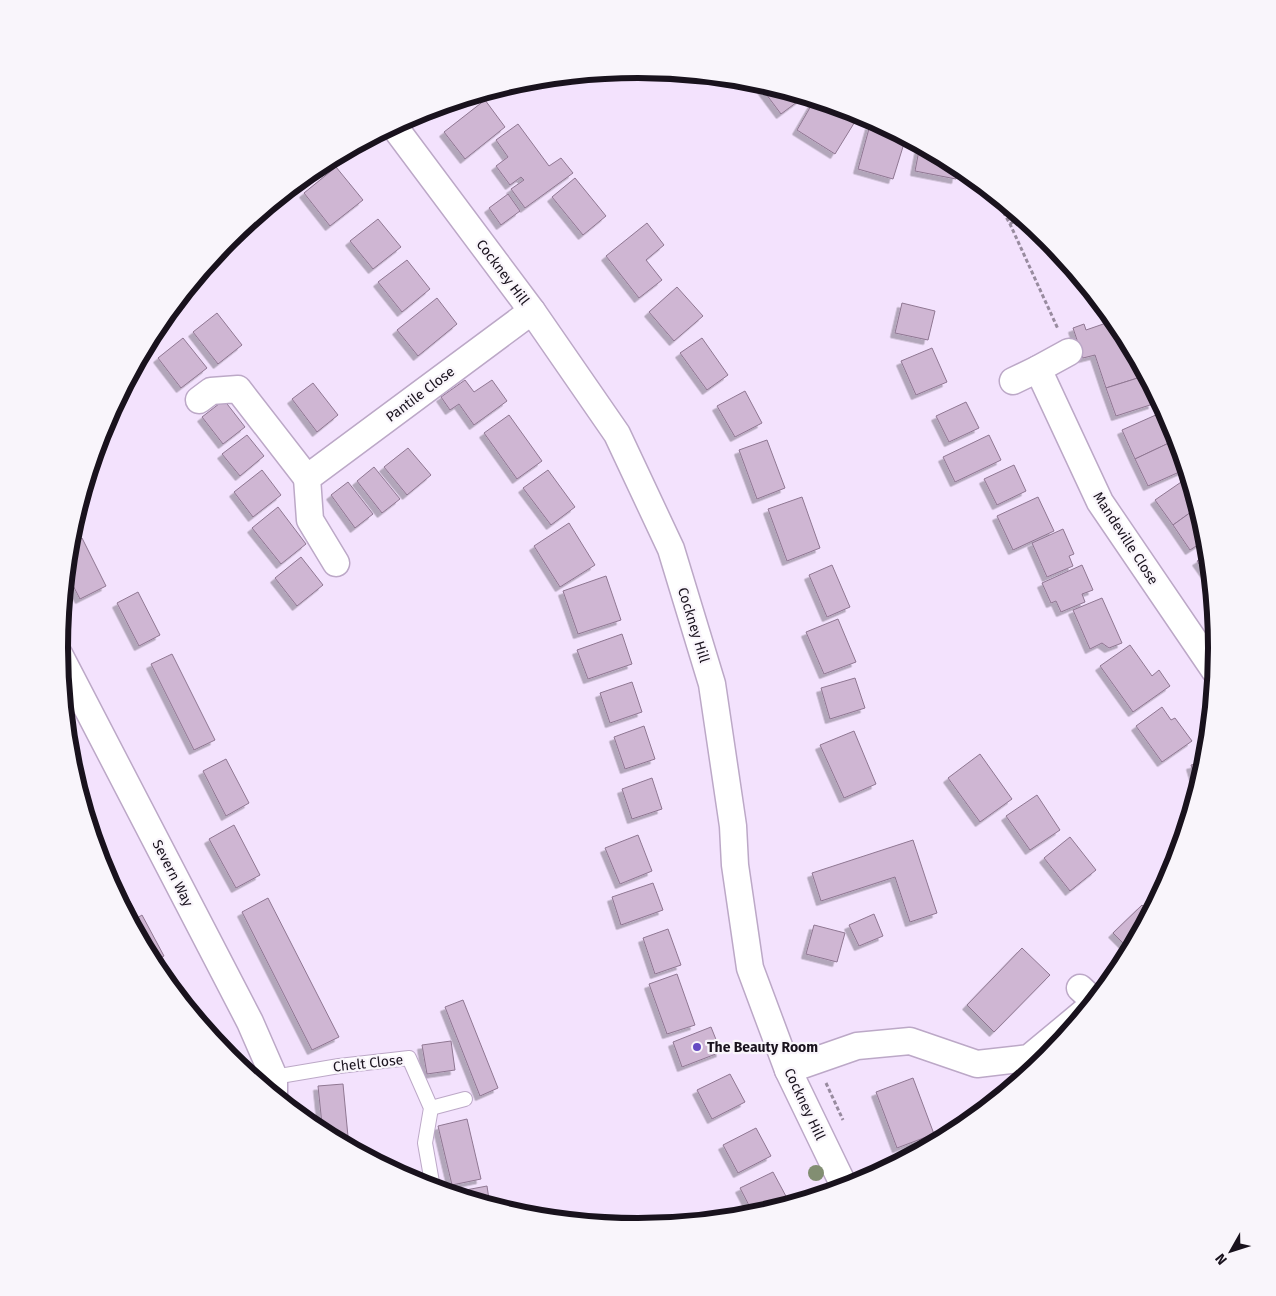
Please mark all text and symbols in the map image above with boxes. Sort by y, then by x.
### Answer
street label: Cockney Hill [472,236,533,308]
street label: Pantile Close [383,363,458,426]
street label: Mandeville Close [1089,489,1162,588]
street label: Cockney Hill [674,586,713,665]
street label: Severn Way [149,837,197,909]
place label: The Beauty Room [707,1039,818,1056]
marker: The Beauty Room [691,1041,703,1053]
street label: Chelt Close [332,1051,404,1076]
street label: Cockney Hill [780,1065,829,1143]
north arrow [1206,1226,1256,1276]
text: N [1212,1250,1231,1268]

